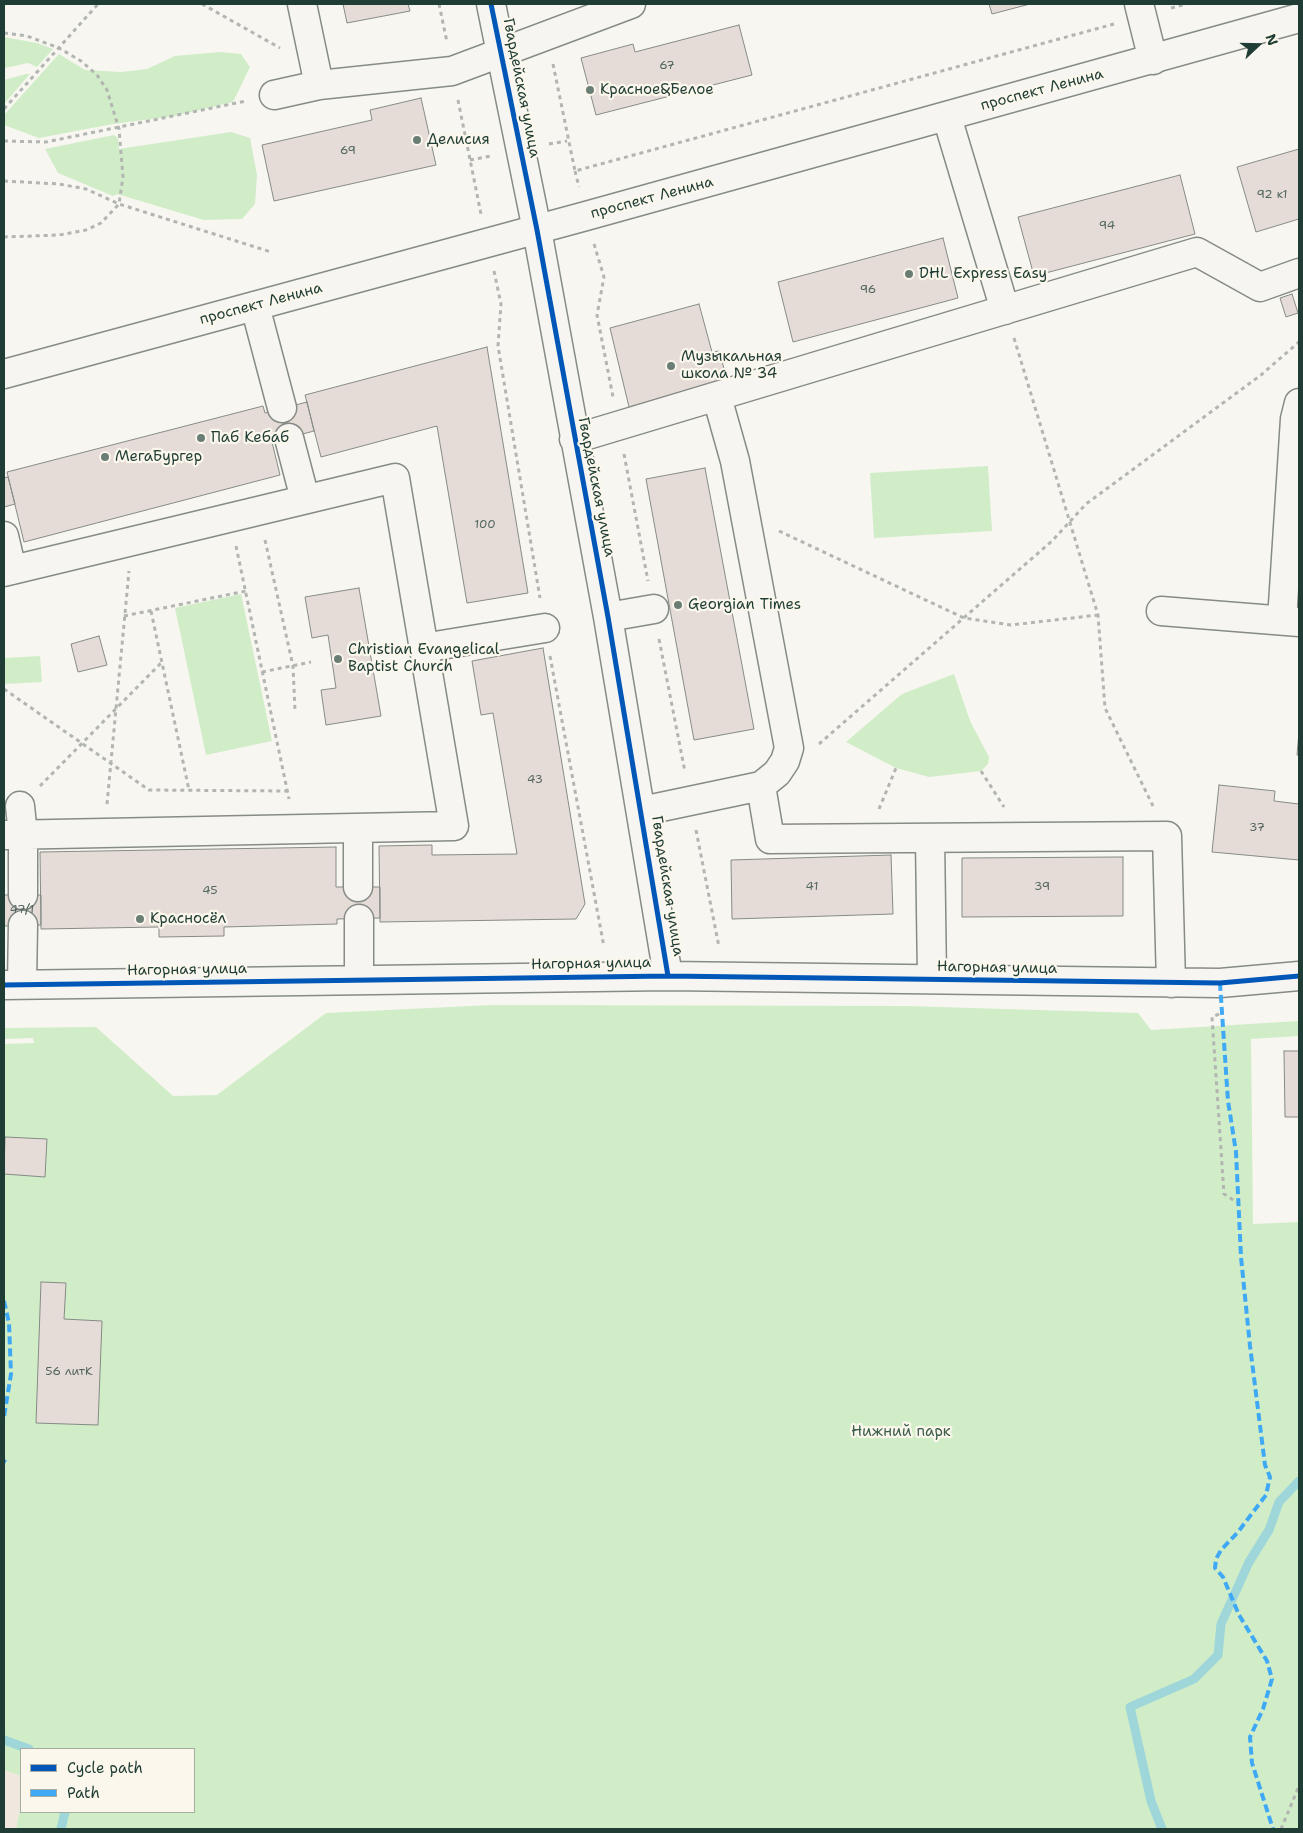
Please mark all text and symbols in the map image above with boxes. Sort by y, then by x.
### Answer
street label: Гвардейская улица [499,17,543,159]
north arrow [1233,20,1283,70]
text: N [1262,31,1282,48]
house number: 67 [659,59,675,73]
street label: проспект Ленина [979,65,1105,115]
place label: Красное&Белое [600,81,714,99]
marker: Красное&Белое [584,84,596,96]
place label: Делисия [427,131,490,149]
marker: Делисия [411,134,423,146]
house number: 69 [340,144,356,158]
street label: проспект Ленина [589,173,715,223]
house number: 92 к1 [1257,188,1287,202]
house number: 94 [1099,219,1115,233]
place label: DHL Express Easy [919,265,1047,283]
marker: DHL Express Easy [903,268,915,280]
street label: проспект Ленина [198,279,324,329]
house number: 96 [860,283,876,297]
place label: Музыкальная школа № 34 [681,348,782,383]
marker: Музыкальная школа № 34 [665,360,677,372]
street label: Гвардейская улица [574,416,618,558]
place label: Паб Кебаб [211,429,289,447]
marker: Паб Кебаб [195,432,207,444]
place label: МегаБургер [115,448,202,466]
marker: МегаБургер [99,451,111,463]
house number: 100 [474,518,496,532]
place label: Georgian Times [688,596,801,614]
marker: Georgian Times [672,599,684,611]
place label: Christian Evangelical Baptist Church [348,641,499,676]
marker: Christian Evangelical Baptist Church [332,653,344,665]
house number: 43 [527,773,543,787]
street label: Гвардейская улица [647,815,687,957]
house number: 37 [1249,821,1265,835]
house number: 41 [806,880,818,894]
house number: 39 [1034,880,1050,894]
house number: 45 [202,884,218,898]
house number: 47/1 [10,903,34,917]
place label: Красносёл [150,910,226,928]
marker: Красносёл [134,913,146,925]
street label: Нагорная улица [531,954,651,974]
street label: Нагорная улица [937,958,1057,978]
street label: Нагорная улица [127,960,247,980]
house number: 56 литК [45,1365,93,1379]
park label: Нижний парк [851,1423,951,1441]
legend [20,1748,195,1813]
text: Cycle path [67,1758,143,1778]
text: Path [67,1783,100,1803]

